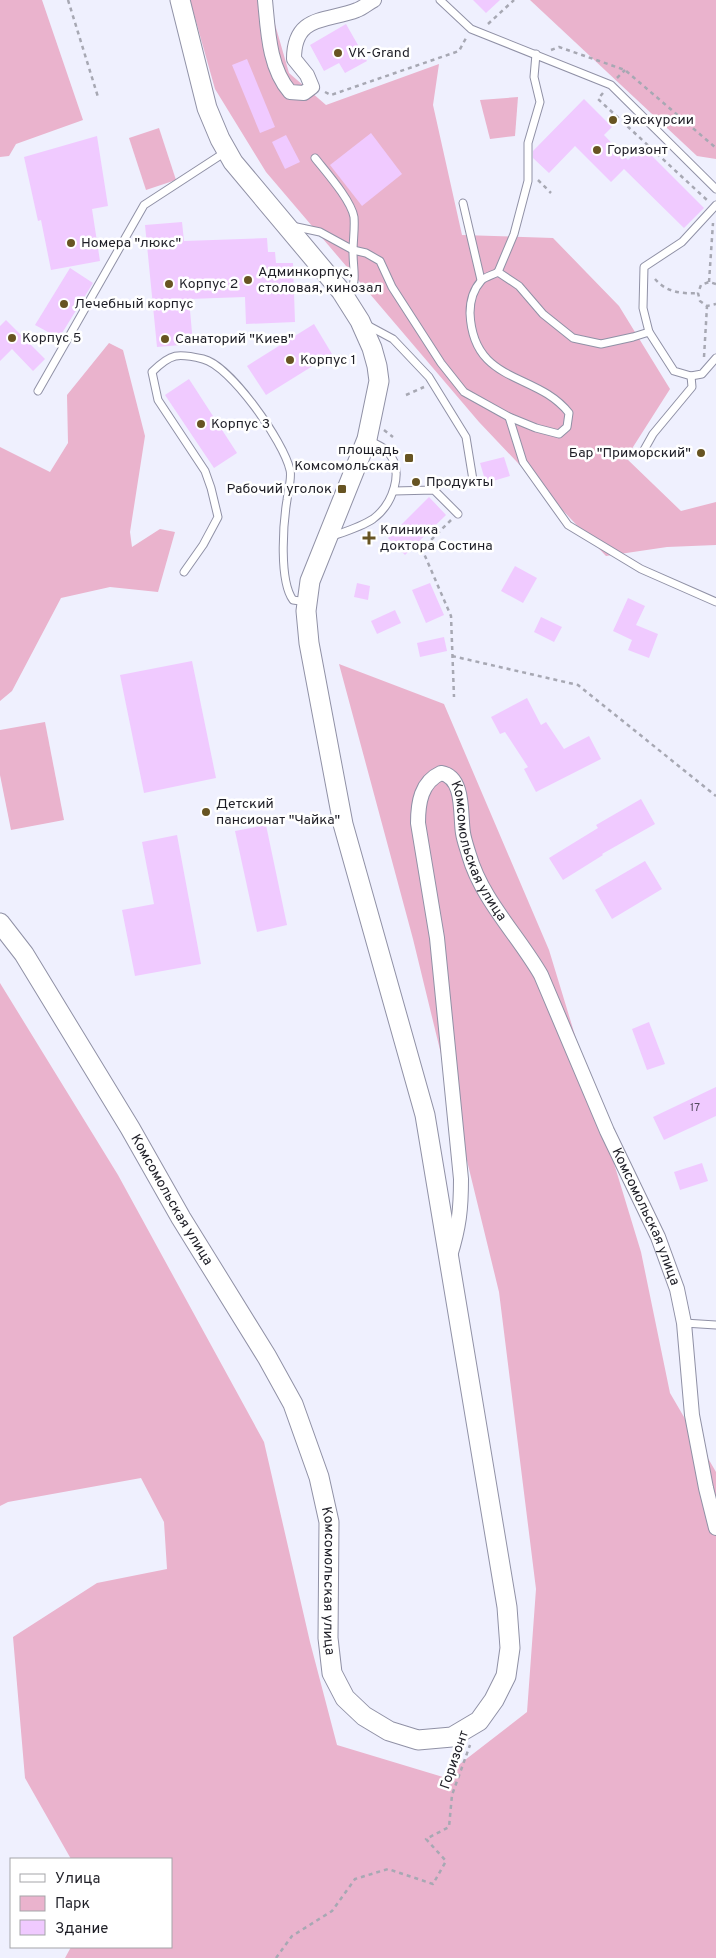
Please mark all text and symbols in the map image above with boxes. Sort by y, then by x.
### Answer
place label: VK-Grand [348,45,410,62]
marker: VK-Grand [332,47,344,59]
place label: Экскурсии [623,112,694,129]
marker: Экскурсии [607,114,619,126]
place label: Горизонт [607,142,668,159]
marker: Горизонт [591,144,603,156]
place label: Номера "люкс" [81,235,181,252]
marker: Номера "люкс" [65,237,77,249]
place label: Админкорпус, столовая, кинозал [258,264,382,297]
marker: Админкорпус, столовая, кинозал [242,274,254,286]
place label: Корпус 2 [179,276,238,293]
marker: Корпус 2 [163,278,175,290]
place label: Лечебный корпус [74,296,194,313]
marker: Лечебный корпус [58,298,70,310]
place label: Корпус 5 [22,330,81,347]
place label: Санаторий "Киев" [175,331,294,348]
marker: Корпус 5 [6,332,18,344]
marker: Санаторий "Киев" [159,333,171,345]
place label: Корпус 1 [300,352,356,369]
marker: Корпус 1 [284,354,296,366]
place label: Корпус 3 [211,416,270,433]
marker: Корпус 3 [195,418,207,430]
place label: площадь Комсомольская [294,442,399,475]
place label: Бар "Приморский" [569,445,691,462]
marker: Бар "Приморский" [695,447,707,459]
marker: площадь Комсомольская [403,452,415,464]
place label: Продукты [426,474,493,491]
marker: Продукты [410,476,422,488]
place label: Рабочий уголок [226,481,332,498]
marker: Рабочий уголок [336,483,348,495]
place label: Клиника доктора Состина [380,522,493,555]
marker: Клиника доктора Состина [362,531,376,545]
street label: Комсомольская улица [447,778,510,924]
place label: Детский пансионат "Чайка" [216,796,340,829]
marker: Детский пансионат "Чайка" [200,806,212,818]
house number: 17 [690,1101,700,1115]
street label: Комсомольская улица [127,1131,217,1268]
street label: Комсомольская улица [608,1145,683,1288]
street label: Комсомольская улица [317,1505,338,1656]
street label: Горизонт [437,1728,473,1792]
legend [10,1858,172,1948]
text: Улица [55,1870,100,1889]
text: Парк [55,1895,90,1914]
text: Здание [55,1920,108,1939]

